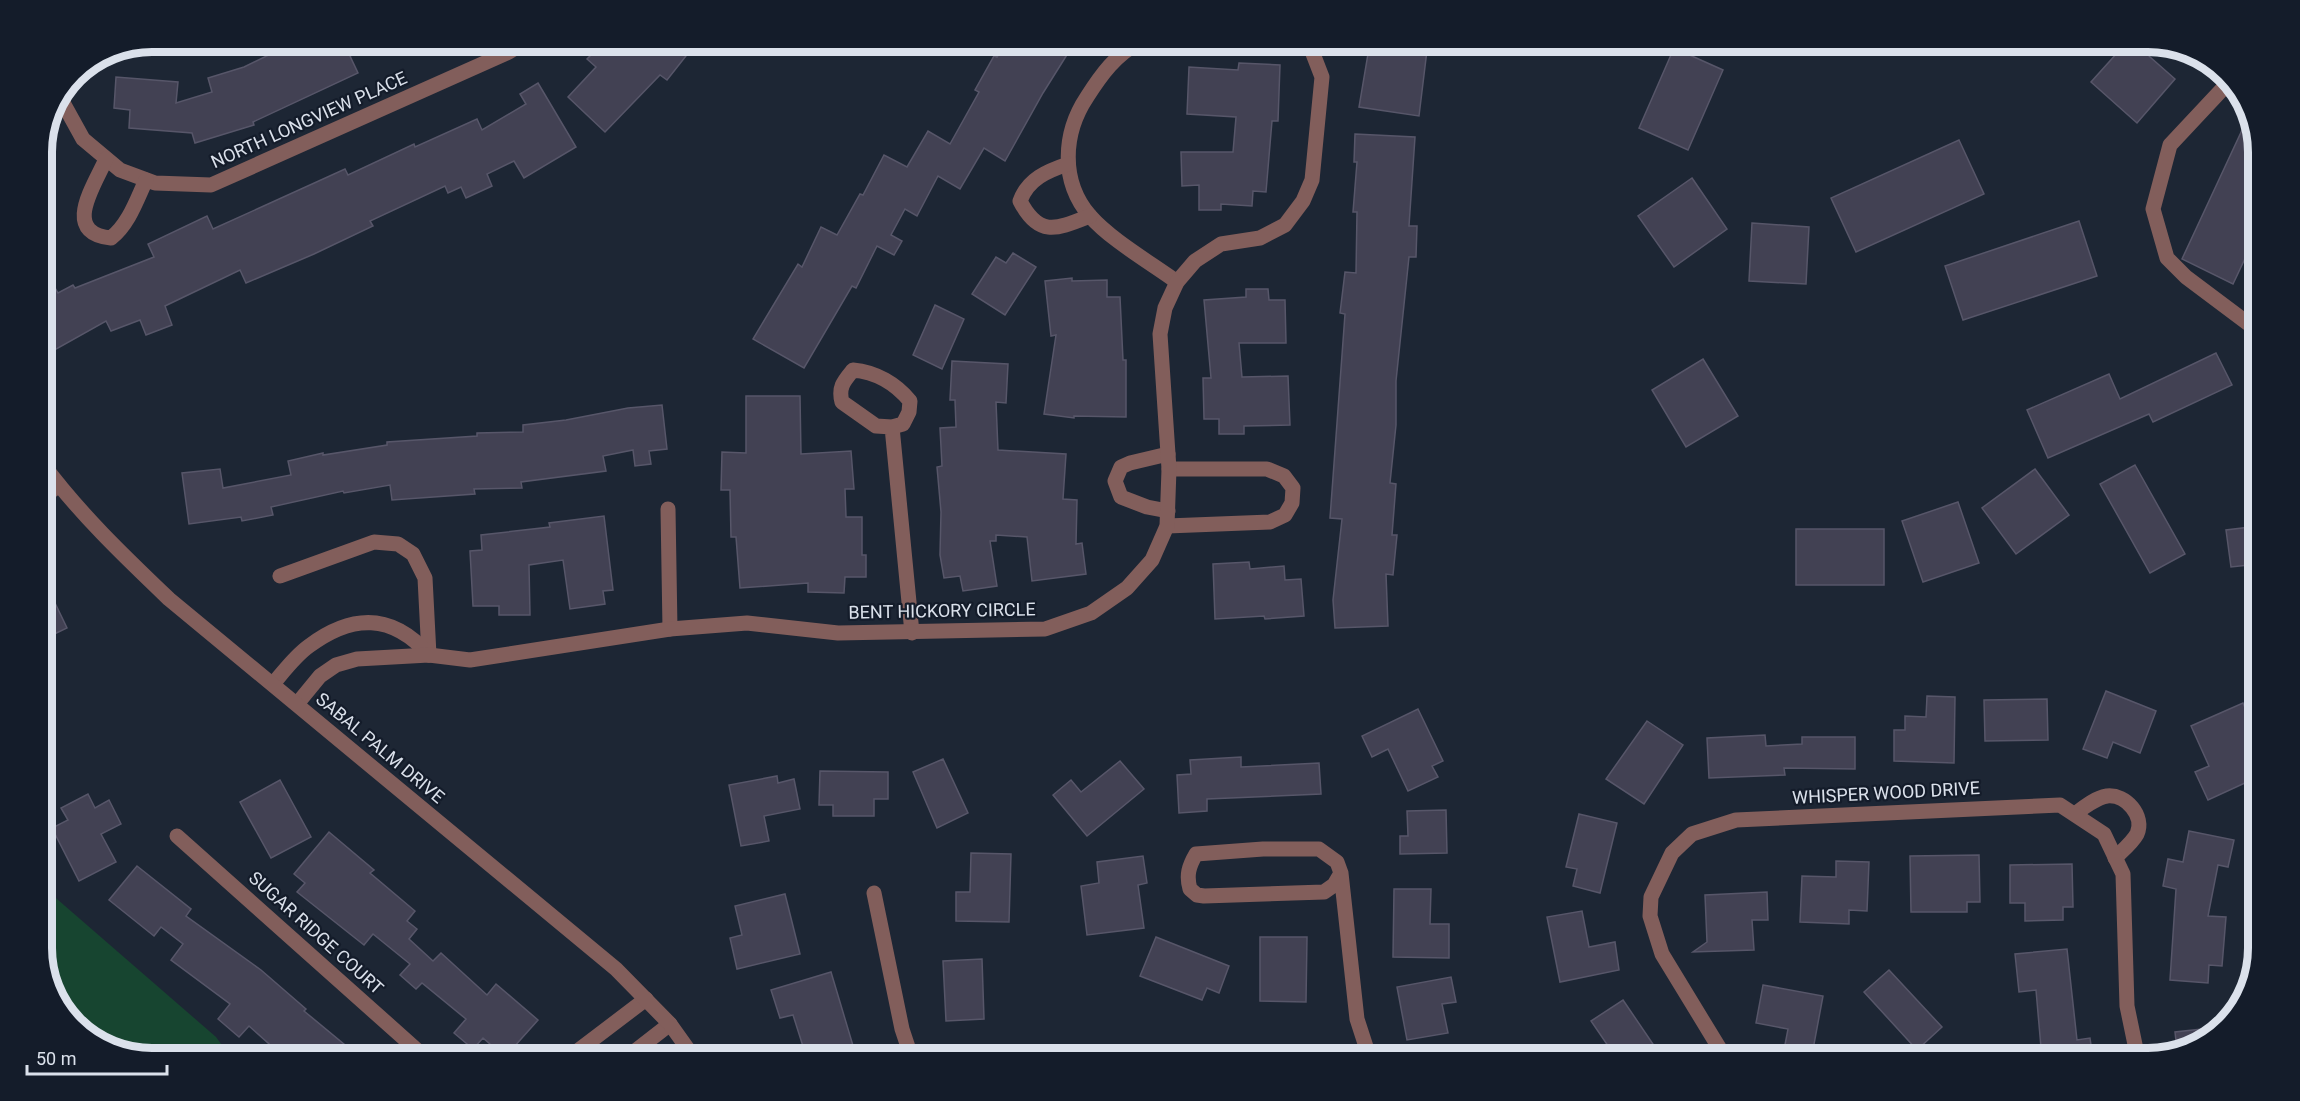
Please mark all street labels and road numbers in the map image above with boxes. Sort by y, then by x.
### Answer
street label: NORTH LONGVIEW PLACE [208,67,410,172]
street label: BENT HICKORY CIRCLE [848,598,1036,623]
street label: SABAL PALM DRIVE [312,688,449,807]
street label: WHISPER WOOD DRIVE [1792,777,1980,808]
street label: SUGAR RIDGE COURT [245,867,388,999]

